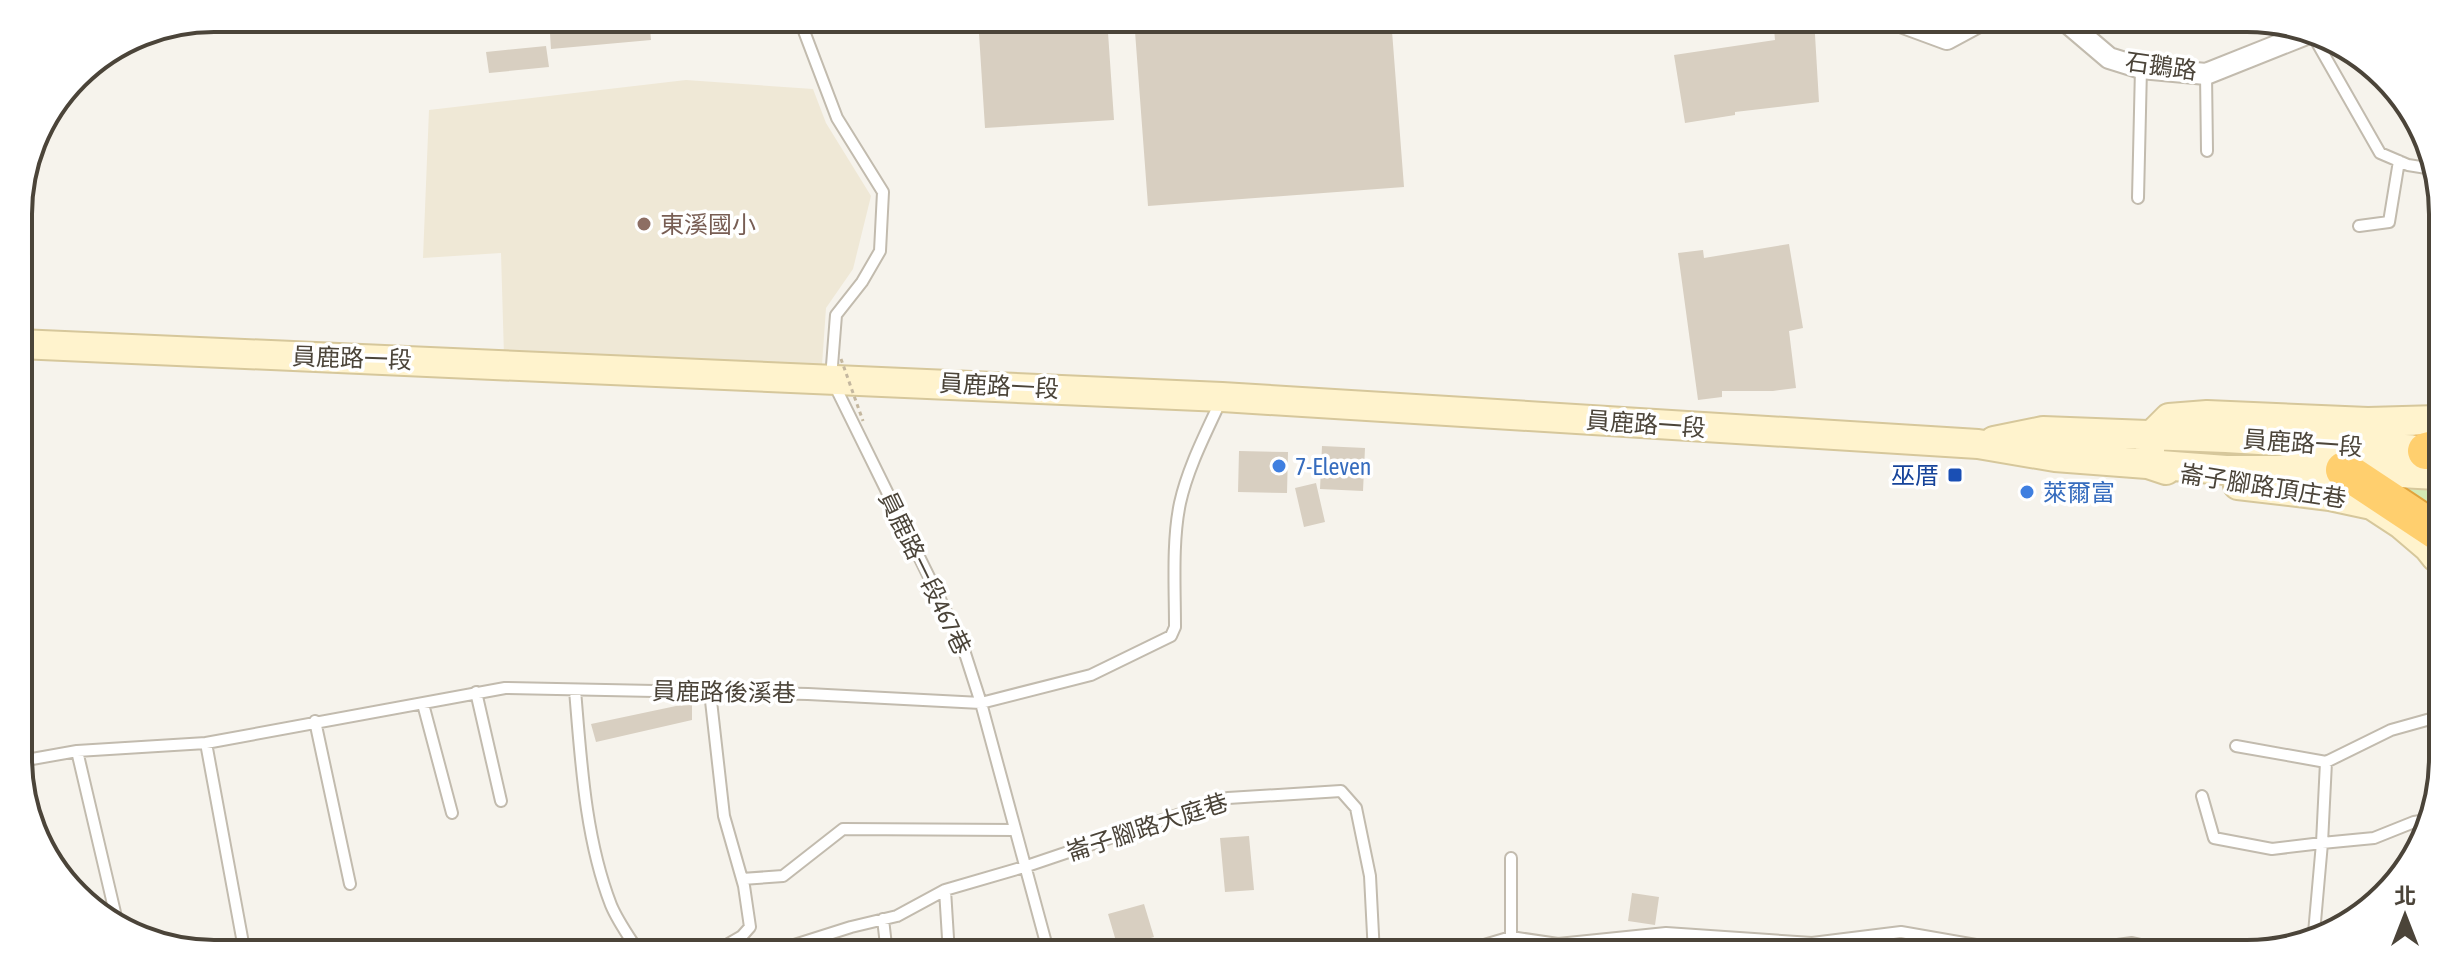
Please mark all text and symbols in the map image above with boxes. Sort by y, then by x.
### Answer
street label: 石鵝路 [2123,48,2199,84]
place label: 東溪國小 [660,211,756,238]
marker: 東溪國小 [635,215,653,233]
street label: 員鹿路一段 [292,342,412,374]
street label: 員鹿路一段 [938,369,1060,403]
street label: 員鹿路一段 [1585,406,1707,442]
street label: 員鹿路一段 [2242,425,2364,461]
place label: 7-Eleven [1295,453,1371,480]
marker: 7-Eleven [1270,457,1288,475]
street label: 崙子腳路頂庄巷 [2178,460,2348,512]
place label: 巫厝 [1891,462,1939,489]
marker: 巫厝 [1946,466,1964,484]
place label: 萊爾富 [2043,479,2115,506]
marker: 萊爾富 [2018,483,2036,501]
street label: 員鹿路一段467巷 [874,487,976,659]
street label: 員鹿路後溪巷 [652,677,796,707]
street label: 崙子腳路大庭巷 [1063,788,1231,866]
north arrow [2365,876,2445,956]
text: 北 [2394,883,2416,909]

